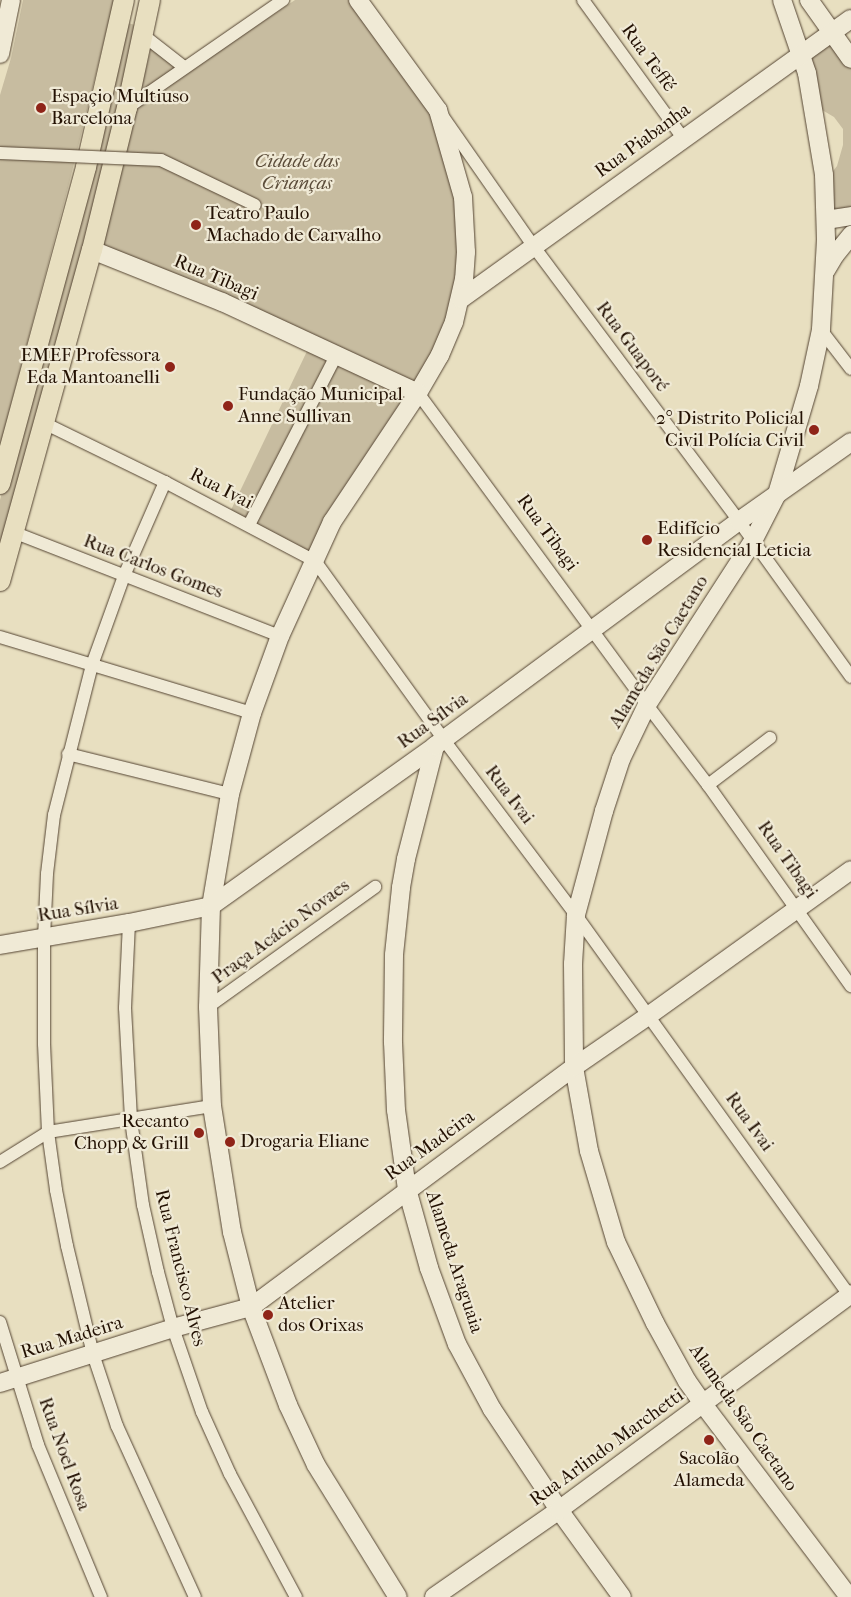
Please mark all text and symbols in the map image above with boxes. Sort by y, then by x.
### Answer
street label: Rua Teffé [616,20,680,96]
place label: Espaçio Multiuso Barcelona [51,86,189,130]
street label: Rua Piabanha [591,99,695,183]
marker: Espaçio Multiuso Barcelona [35,102,47,114]
park label: Cidade das Crianças [255,151,339,195]
place label: Teatro Paulo Machado de Carvalho [206,203,381,247]
marker: Teatro Paulo Machado de Carvalho [190,219,202,231]
street label: Rua Tibagi [170,250,262,306]
street label: Rua Guaporé [591,297,673,397]
place label: EMEF Professora Eda Mantoanelli [20,345,160,389]
marker: EMEF Professora Eda Mantoanelli [164,361,176,373]
place label: Fundação Municipal Anne Sullivan [238,384,403,428]
marker: Fundação Municipal Anne Sullivan [222,400,234,412]
place label: 2° Distrito Policial Civil Polícia Civil [656,408,804,452]
marker: 2° Distrito Policial Civil Polícia Civil [808,424,820,436]
street label: Rua Ivai [186,463,256,515]
street label: Rua Tibagi [511,490,583,576]
place label: Edifício Residencial Leticia [657,518,811,562]
street label: Rua Carlos Gomes [80,530,226,604]
marker: Edifício Residencial Leticia [641,534,653,546]
street label: Alameda São Caetano [604,572,714,732]
street label: Rua Sílvia [393,688,473,754]
street label: Rua Ivai [479,761,539,829]
street label: Rua Tibagi [752,817,822,903]
street label: Praça Acácio Novaes [208,874,354,990]
street label: Rua Sílvia [36,892,120,928]
street label: Rua Ivai [720,1088,778,1156]
street label: Rua Madeira [381,1106,479,1186]
place label: Recanto Chopp & Grill [74,1111,189,1155]
marker: Recanto Chopp & Grill [193,1127,205,1139]
place label: Drogaria Eliane [240,1131,369,1153]
marker: Drogaria Eliane [224,1136,236,1148]
street label: Rua Francisco Alves [149,1187,211,1349]
street label: Alameda Araguaia [420,1188,488,1336]
place label: Atelier dos Orixas [278,1293,364,1337]
marker: Atelier dos Orixas [262,1309,274,1321]
street label: Rua Madeira [18,1312,126,1364]
street label: Alameda São Caetano [684,1340,802,1496]
street label: Rua Arlindo Marchetti [526,1384,688,1512]
street label: Rua Noel Rosa [33,1394,95,1514]
marker: Sacolão Alameda [703,1434,715,1446]
place label: Sacolão Alameda [674,1448,744,1492]

